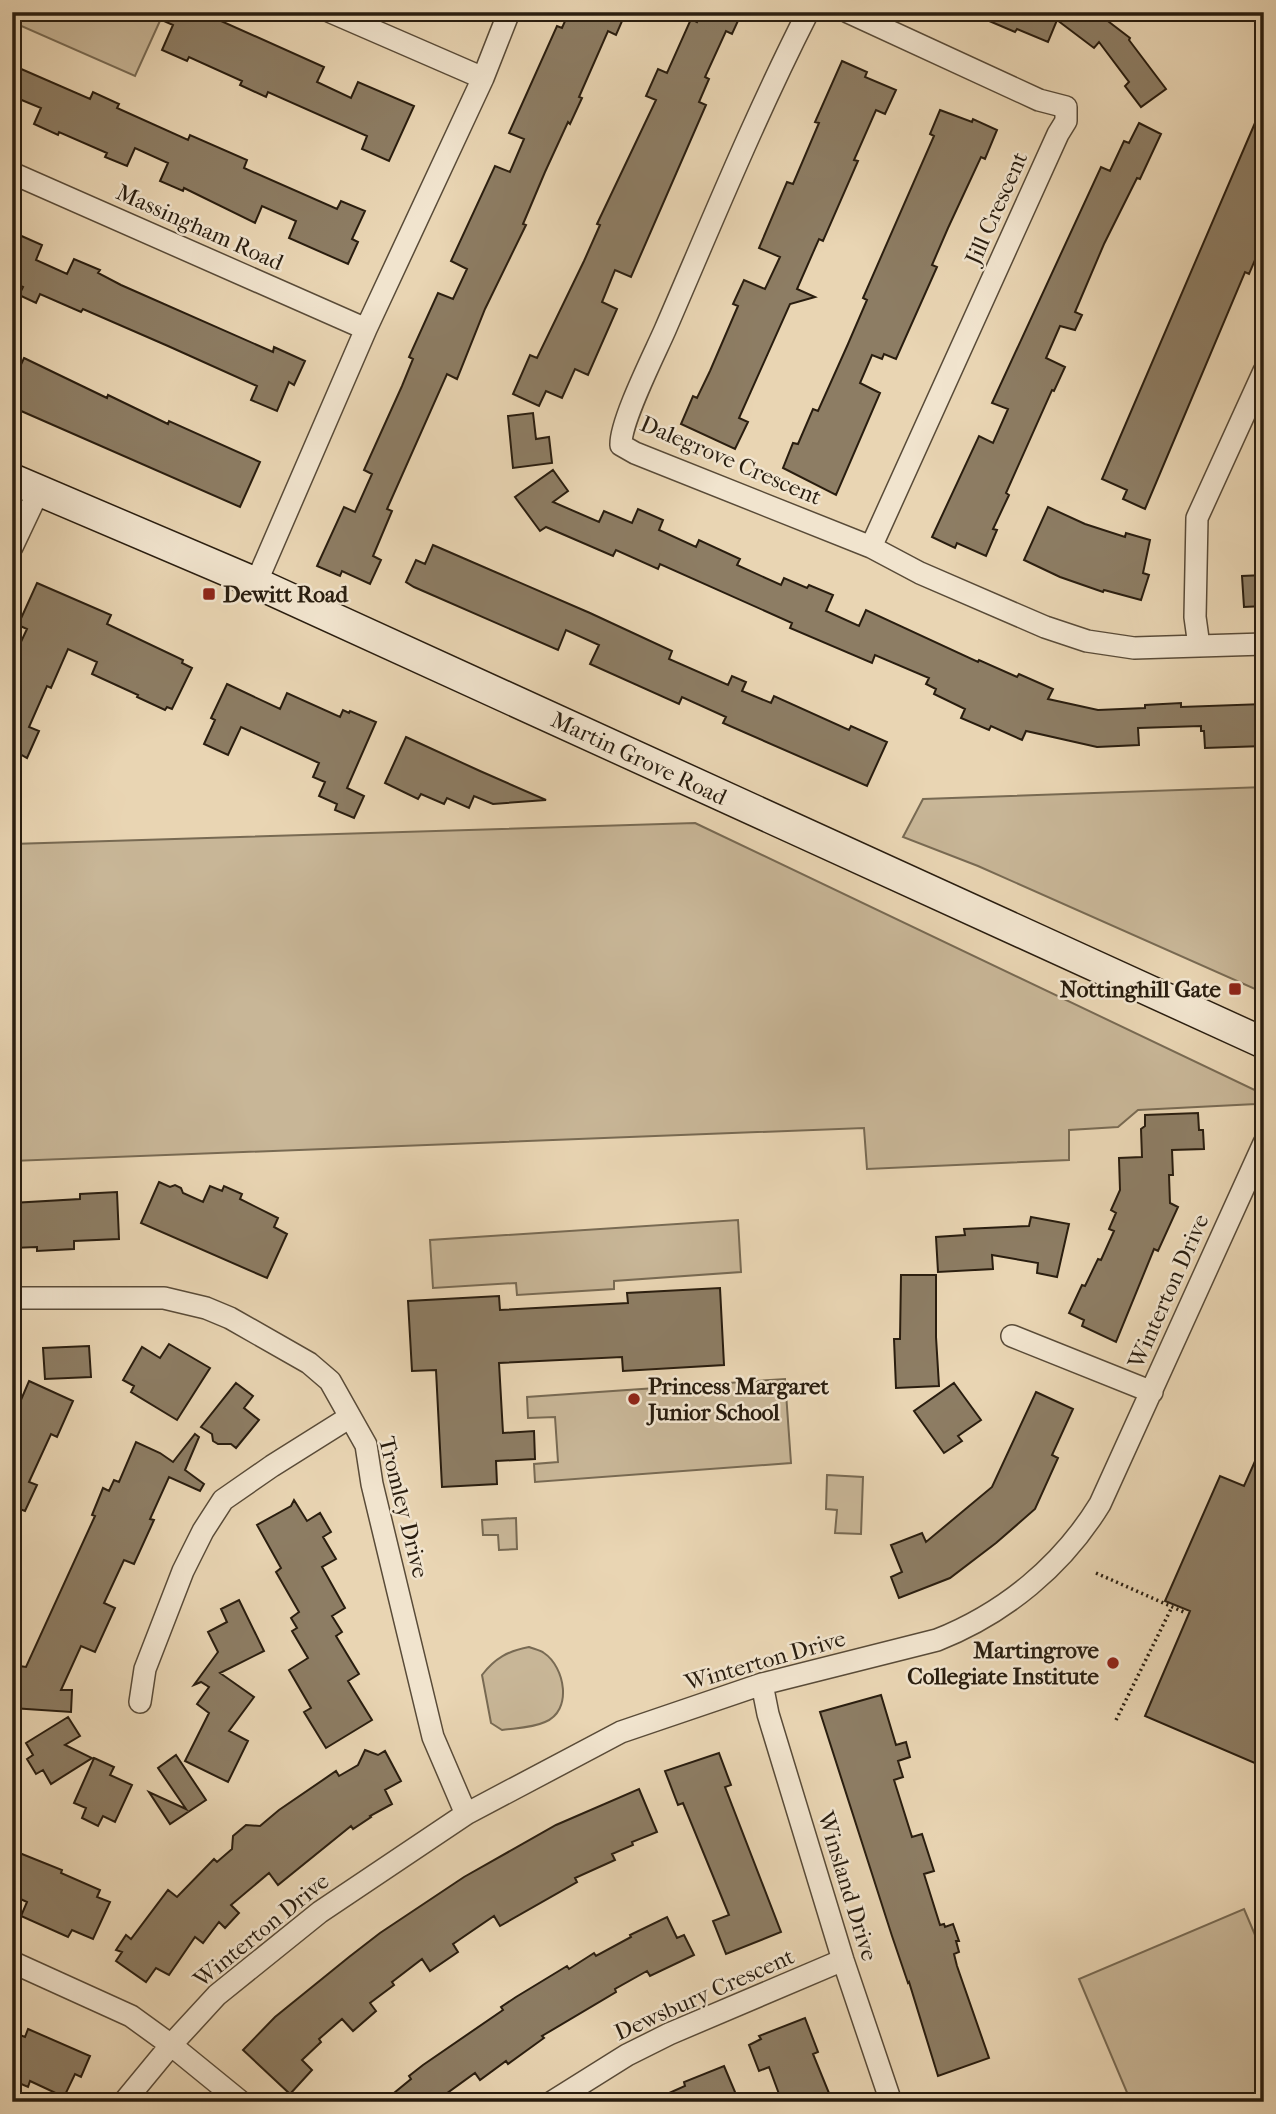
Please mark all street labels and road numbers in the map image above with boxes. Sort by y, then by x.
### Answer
street label: Jill Crescent [959,148,1033,271]
street label: Massingham Road [112,179,288,277]
street label: Dalegrove Crescent [636,410,825,511]
street label: Martin Grove Road [547,706,731,811]
street label: Winterton Drive [1122,1210,1215,1373]
street label: Tromley Drive [373,1434,434,1581]
street label: Winterton Drive [681,1625,849,1697]
street label: Winsland Drive [812,1807,883,1964]
street label: Winterton Drive [187,1868,334,1994]
street label: Dewsbury Crescent [610,1943,798,2046]

